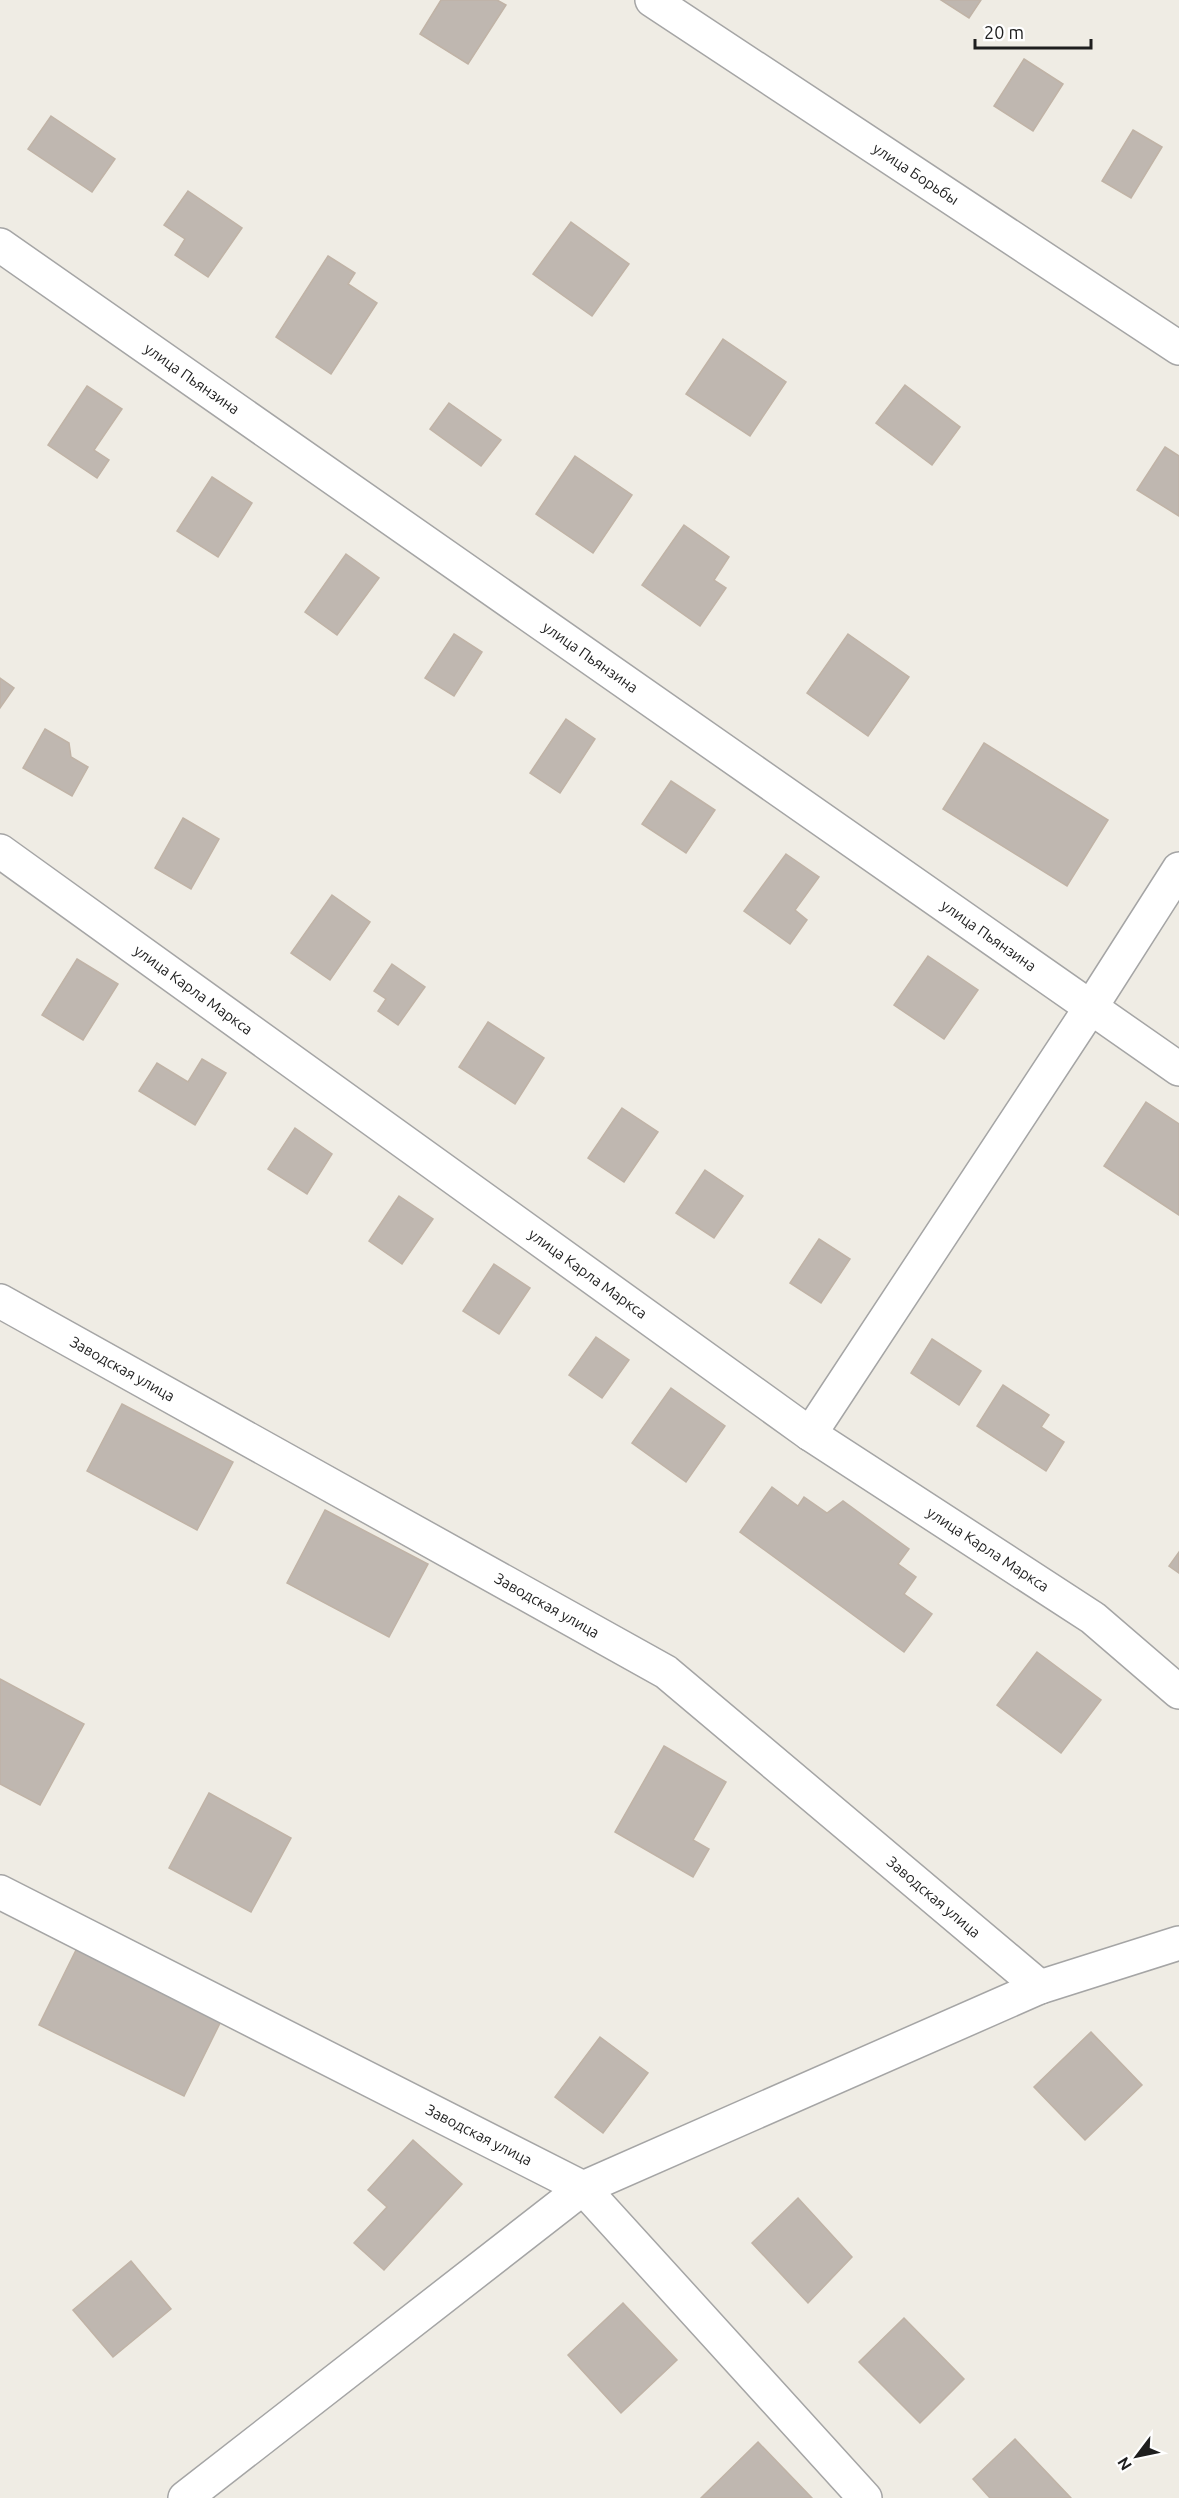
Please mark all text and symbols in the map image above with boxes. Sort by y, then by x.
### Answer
scale bar [975,12,1090,50]
text: 20 m [984,22,1024,42]
street label: улица Борьбы [870,139,962,208]
street label: улица Пьянзина [141,340,243,418]
street label: улица Пьянзина [540,618,641,696]
street label: улица Пьянзина [938,896,1040,975]
street label: улица Карла Маркса [131,941,256,1038]
street label: улица Карла Маркса [525,1225,650,1322]
street label: Заводская улица [67,1333,178,1405]
street label: улица Карла Маркса [924,1503,1052,1595]
street label: Заводская улица [492,1569,602,1641]
street label: Заводская улица [884,1853,984,1941]
street label: Заводская улица [423,2101,535,2169]
north arrow [1107,2426,1167,2486]
text: N [1113,2454,1135,2474]

